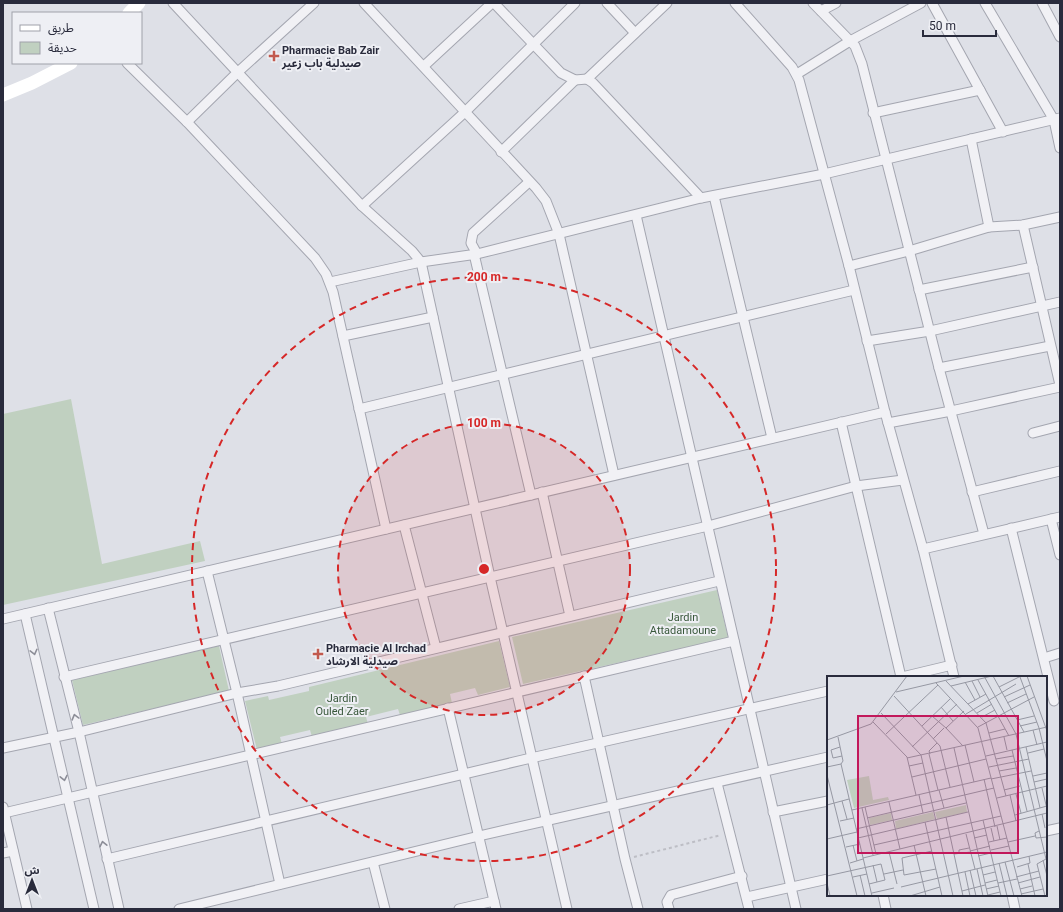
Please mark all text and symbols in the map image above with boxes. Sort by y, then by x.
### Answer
legend [12,12,142,64]
scale bar [923,12,996,38]
text: 50 m [929,19,956,33]
text: طريق [48,21,74,36]
text: حديقة [48,41,77,55]
place label: Pharmacie Bab Zair صيدلية باب زعير [281,44,379,70]
marker: Pharmacie Bab Zair صيدلية باب زعير [269,51,279,61]
text: 200 m [467,270,501,284]
text: 100 m [467,416,501,430]
centre of rings [477,562,491,576]
park label: Jardin Attadamoune [650,611,716,637]
place label: Pharmacie Al Irchad صيدلية الارشاد [326,642,426,668]
one-way arrow [30,648,38,655]
marker: Pharmacie Al Irchad صيدلية الارشاد [313,649,323,659]
inset map [827,676,1047,896]
park label: Jardin Ouled Zaer [315,692,369,718]
one-way arrow [71,714,79,720]
one-way arrow [60,775,68,781]
one-way arrow [100,841,108,847]
north arrow [12,860,52,900]
text: ش [24,864,40,877]

